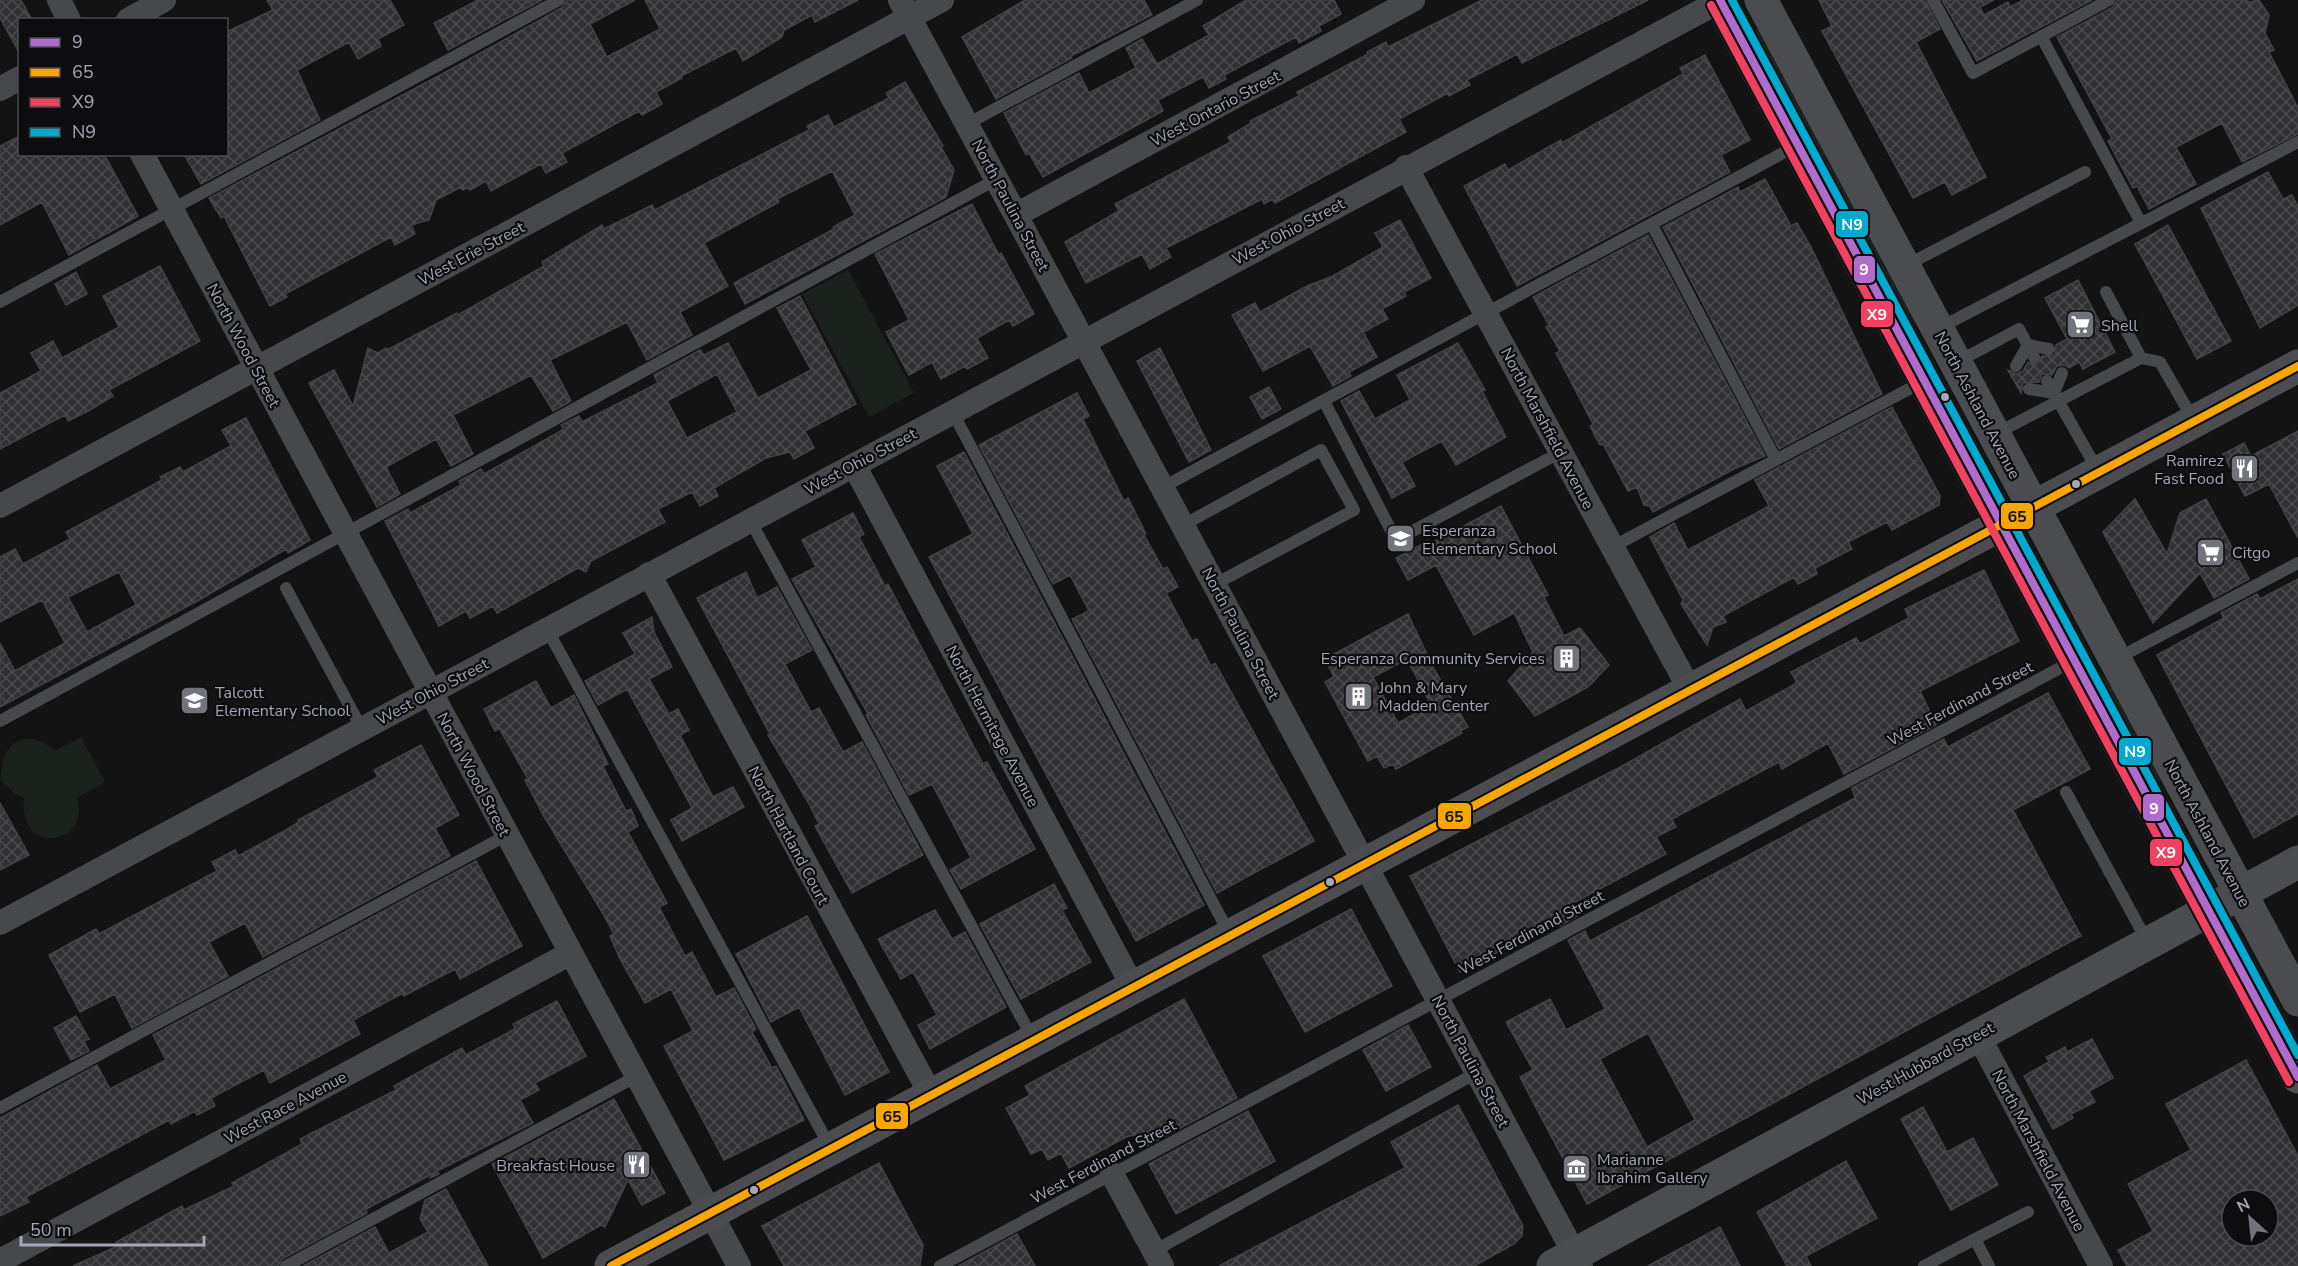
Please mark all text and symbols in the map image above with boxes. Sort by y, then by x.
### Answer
legend [18,18,228,156]
text: 9 [72,30,83,54]
text: 65 [72,60,94,84]
street label: West Ontario Street [1147,65,1285,152]
text: X9 [72,90,95,114]
text: N9 [72,120,96,144]
street label: North Paulina Street [966,136,1054,276]
street label: West Ohio Street [1228,193,1349,271]
line badge: N9 [1835,210,1869,238]
text: N9 [1841,214,1863,236]
street label: West Erie Street [414,216,529,291]
line badge: 9 [1853,255,1876,284]
text: 9 [1859,259,1869,281]
street label: North Wood Street [201,280,285,412]
line badge: X9 [1860,300,1894,328]
text: X9 [1866,304,1887,326]
supermarket icon: Shell [2064,309,2096,341]
place label: Shell [2101,315,2138,337]
street label: North Ashland Avenue [1929,328,2025,483]
street label: North Marshfield Avenue [1495,344,1599,513]
unlabelled marker [1939,391,1951,403]
street label: West Ohio Street [800,423,921,501]
place label: Ramirez Fast Food [2154,450,2224,490]
restaurant icon: Ramirez Fast Food [2229,453,2261,485]
unlabelled marker [2070,478,2082,490]
line badge: 65 [2000,502,2034,530]
text: 65 [2007,506,2027,528]
place label: Esperanza Elementary School [1422,520,1558,560]
school or university icon: Esperanza Elementary School [1385,523,1417,555]
supermarket icon: Citgo [2195,536,2227,568]
place label: Citgo [2232,542,2270,564]
street label: North Paulina Street [1196,564,1284,704]
street label: North Hermitage Avenue [940,642,1044,811]
building icon: Esperanza Community Services [1550,642,1582,674]
place label: Esperanza Community Services [1321,648,1545,670]
street label: West Ohio Street [372,653,493,731]
street label: West Ferdinand Street [1884,656,2037,752]
place label: John & Mary Madden Center [1378,677,1489,717]
building icon: John & Mary Madden Center [1342,680,1374,712]
place label: Talcott Elementary School [215,682,351,722]
school or university icon: Talcott Elementary School [178,685,210,717]
street label: North Wood Street [431,709,515,841]
line badge: N9 [2118,737,2152,766]
text: N9 [2124,741,2146,763]
street label: North Ashland Avenue [2159,756,2255,911]
street label: North Hartland Court [742,762,834,909]
line badge: 9 [2142,793,2165,822]
text: 9 [2149,798,2159,820]
line badge: 65 [1437,802,1472,830]
text: 65 [1444,806,1464,828]
line badge: X9 [2149,838,2183,867]
text: X9 [2155,842,2176,864]
unlabelled marker [1324,876,1336,888]
street label: West Ferdinand Street [1455,885,1608,981]
street label: North Paulina Street [1426,992,1514,1132]
street label: West Hubbard Street [1853,1017,1998,1111]
street label: West Race Avenue [220,1066,351,1150]
street label: North Marshfield Avenue [1986,1066,2090,1235]
line badge: 65 [875,1102,909,1130]
text: 65 [882,1106,902,1128]
street label: West Ferdinand Street [1027,1114,1180,1210]
restaurant icon: Breakfast House [620,1149,652,1181]
place label: Marianne Ibrahim Gallery [1597,1149,1708,1189]
museum icon: Marianne Ibrahim Gallery [1560,1152,1592,1184]
place label: Breakfast House [496,1155,615,1177]
unlabelled marker [748,1184,760,1196]
north arrow [2220,1188,2280,1248]
text: N [2233,1193,2254,1218]
scale bar [21,1209,204,1247]
text: 50 m [30,1218,72,1242]

